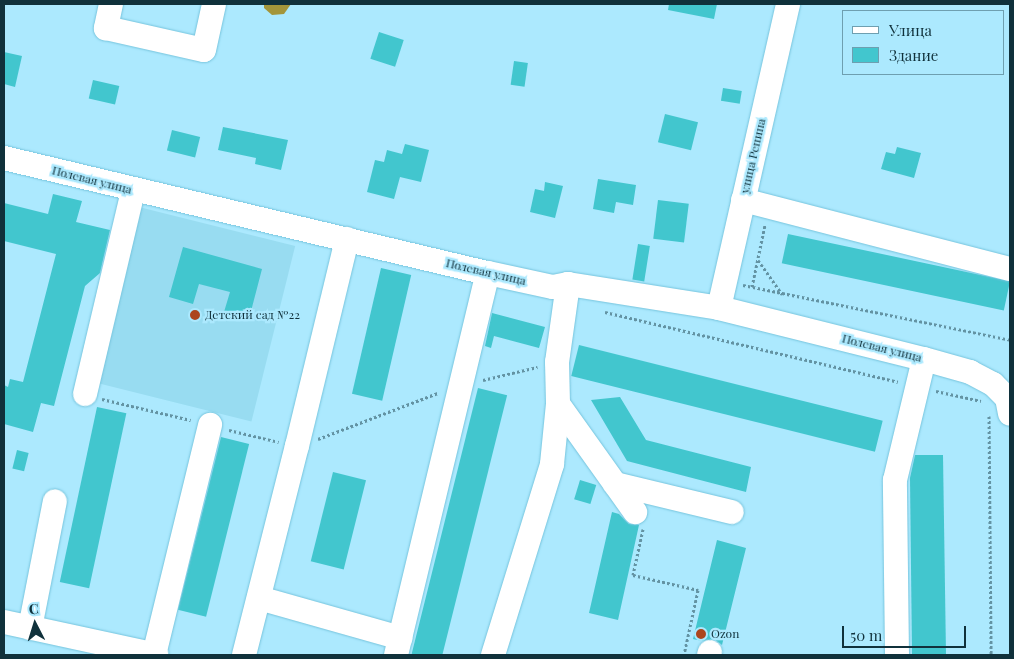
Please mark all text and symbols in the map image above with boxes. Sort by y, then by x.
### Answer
legend [842,10,1004,75]
text: Улица [889,20,932,40]
text: Здание [889,45,938,65]
street label: улица Репина [737,117,769,195]
street label: Полевая улица [51,163,133,197]
street label: Полевая улица [445,256,527,288]
place label: Детский сад №22 [205,308,300,322]
marker: Детский сад №22 [189,309,201,321]
street label: Полевая улица [841,331,923,365]
north arrow [10,599,60,649]
text: С [28,599,39,618]
scale bar [844,616,968,648]
text: 50 m [850,625,882,645]
place label: Ozon [711,627,739,641]
marker: Ozon [695,628,707,640]

